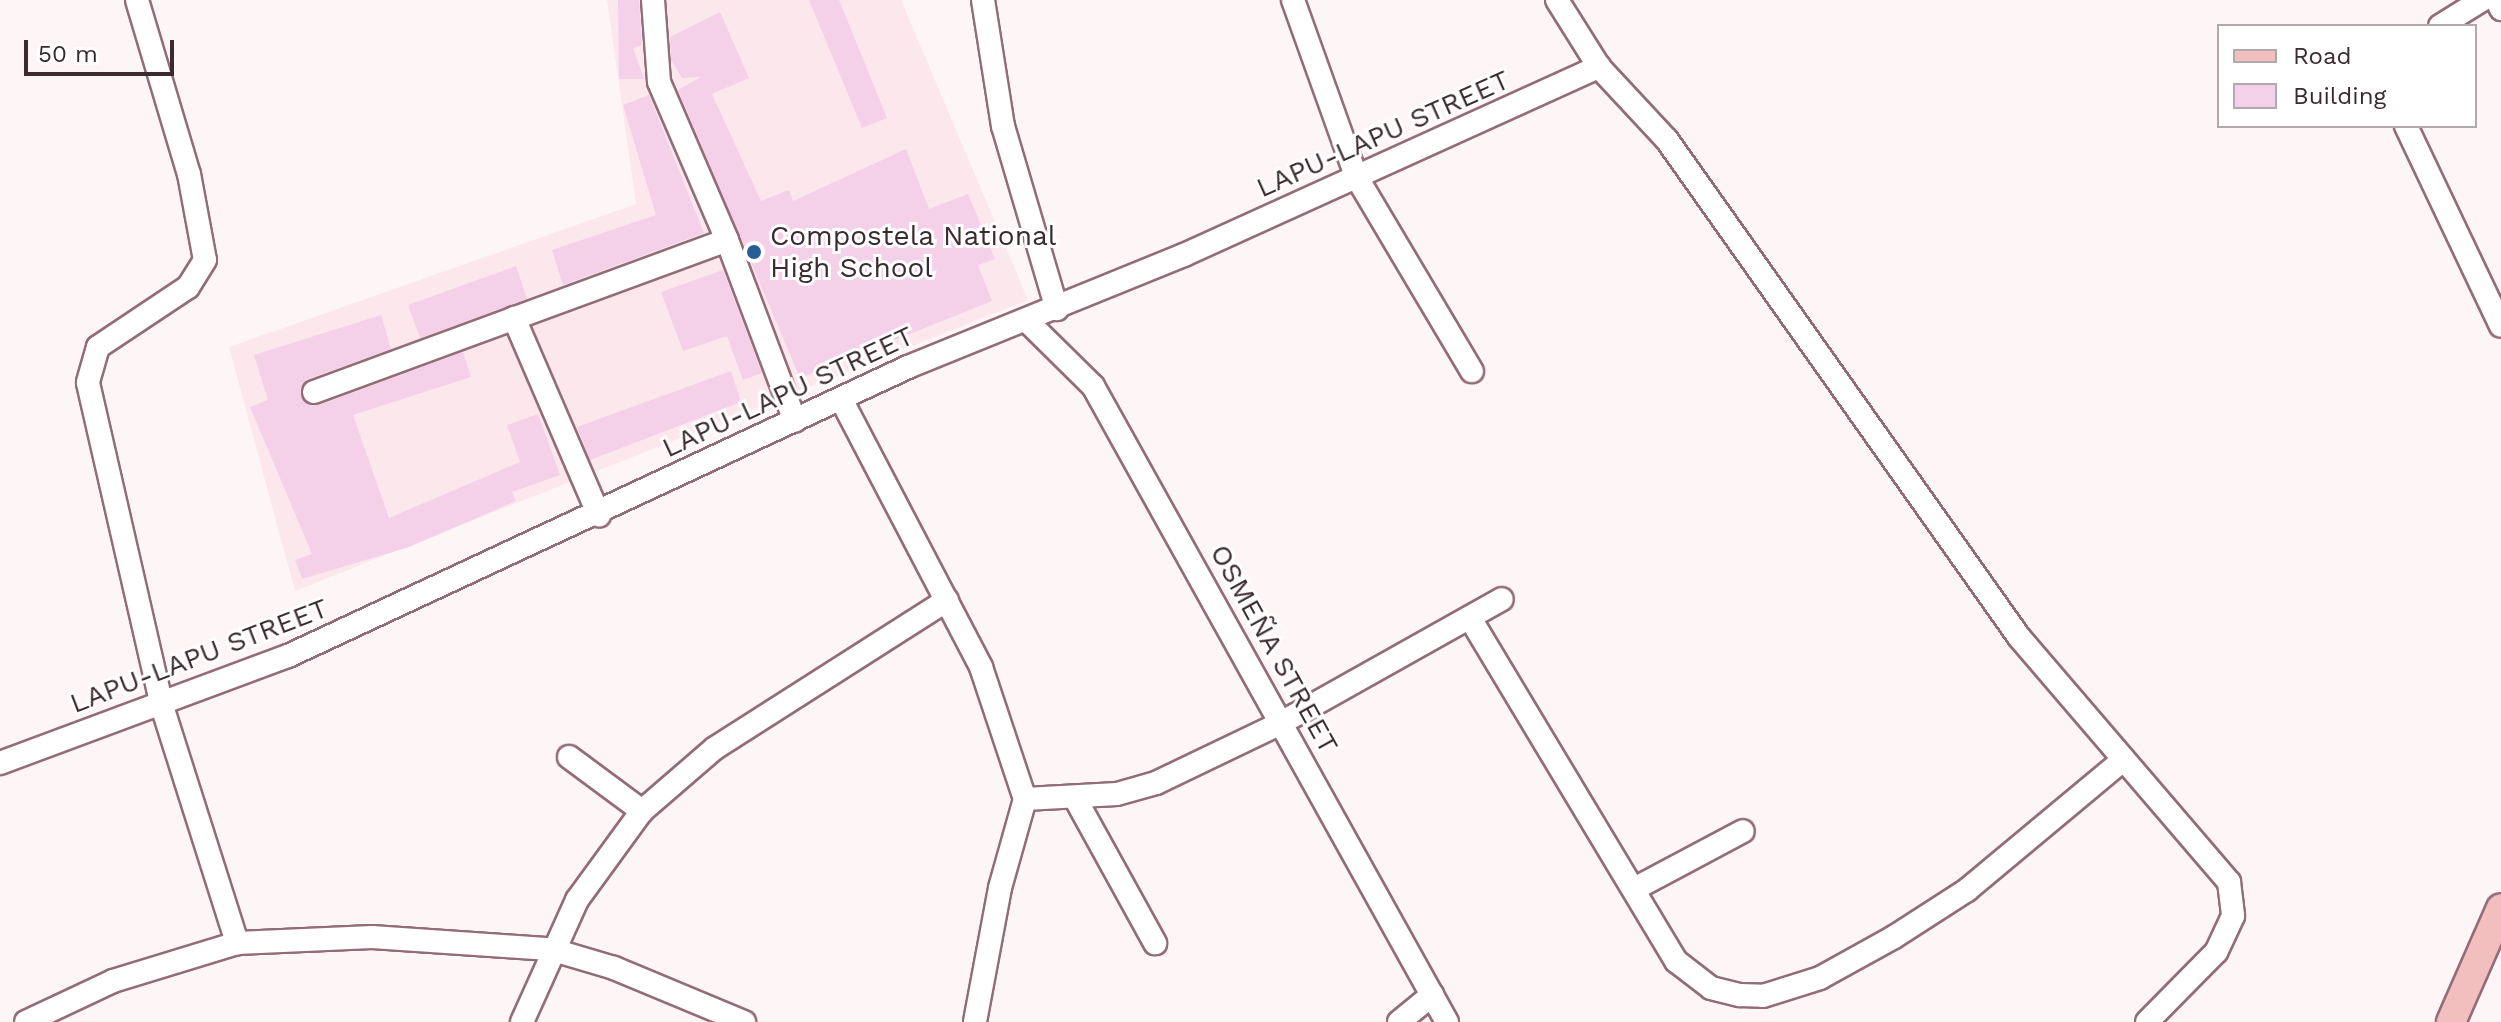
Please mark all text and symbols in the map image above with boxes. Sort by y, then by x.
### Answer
scale bar [28,24,178,74]
legend [2217,24,2477,128]
text: 50 m [38,40,98,68]
text: Road [2293,42,2352,70]
street label: LAPU-LAPU STREET [1251,63,1515,205]
text: Building [2293,82,2386,110]
place label: Compostela National High School [770,219,1057,285]
marker: Compostela National High School [745,243,763,261]
street label: LAPU-LAPU STREET [657,319,919,465]
street label: OSMEÑA STREET [1202,538,1346,760]
street label: LAPU-LAPU STREET [65,591,333,721]

